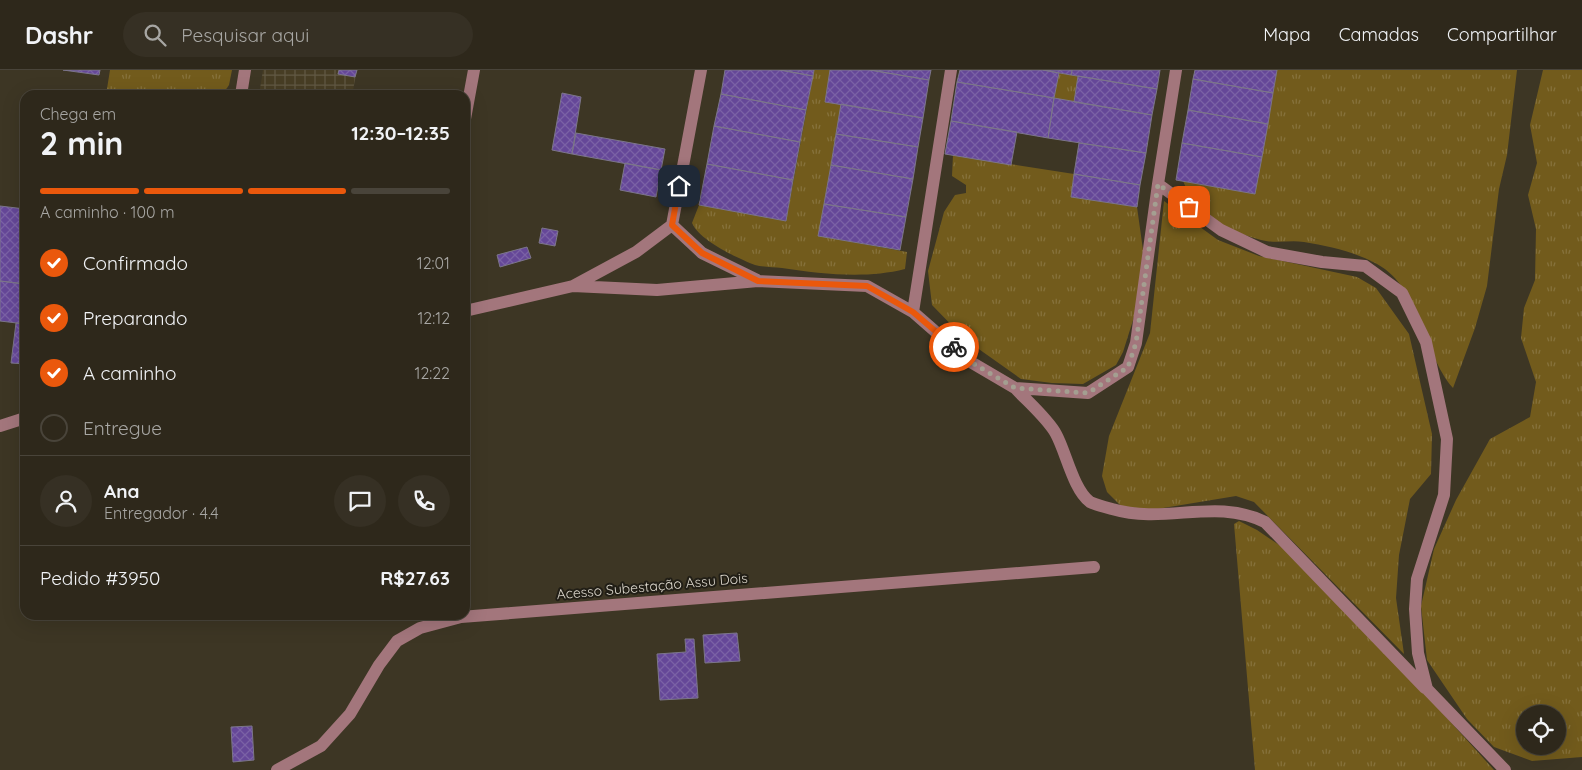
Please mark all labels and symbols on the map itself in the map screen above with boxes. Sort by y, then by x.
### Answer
pin [658,165,700,207]
pin [1168,186,1210,228]
courier [929,322,979,372]
street label: Acesso Subestação Assu Dois [556,569,748,603]

